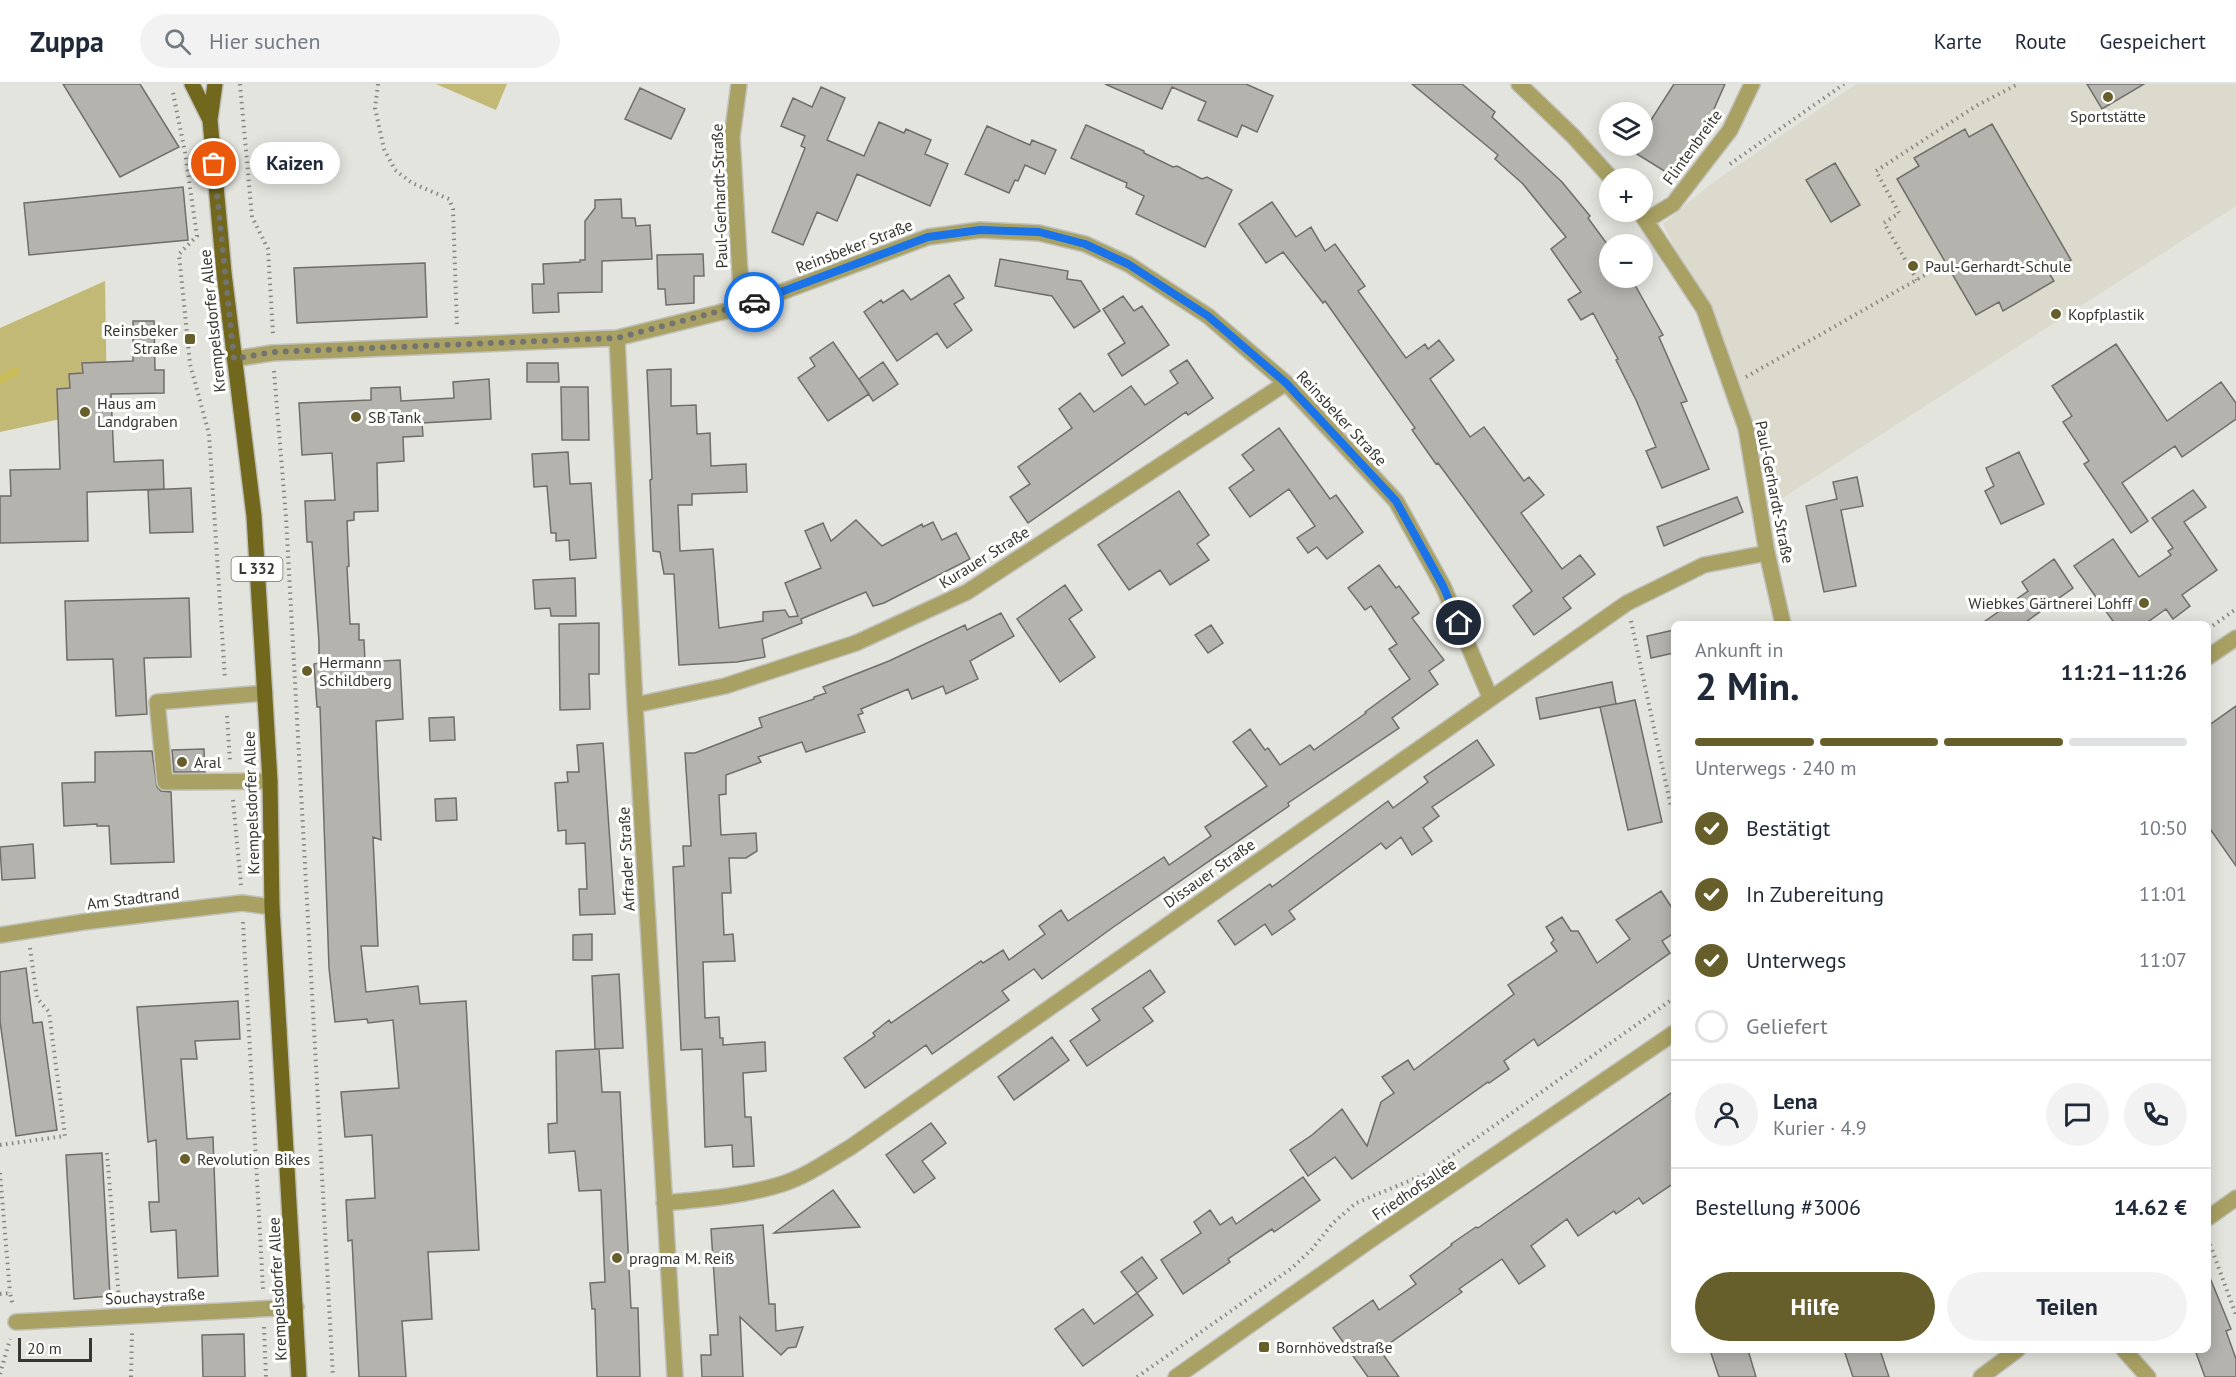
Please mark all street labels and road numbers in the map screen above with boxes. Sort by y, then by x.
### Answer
street label: Flintenbreite [1658,106,1726,188]
street label: Paul-Gerhardt-Straße [706,123,732,269]
street label: Reinsbeker Straße [793,215,915,277]
street label: Krempelsdorfer Allee [195,248,229,394]
street label: Reinsbeker Straße [1293,366,1391,470]
street label: Paul-Gerhardt-Straße [1751,419,1799,565]
street label: Kurauer Straße [935,521,1033,593]
road number: L 332 [232,557,282,581]
street label: Krempelsdorfer Allee [238,731,264,875]
street label: Arfrader Straße [613,806,639,912]
street label: Dissauer Straße [1159,834,1259,912]
street label: Am Stadtrand [86,882,180,914]
street label: Friedhofsallee [1368,1154,1460,1224]
street label: Krempelsdorfer Allee [263,1217,291,1361]
street label: Souchaystraße [104,1283,206,1309]

